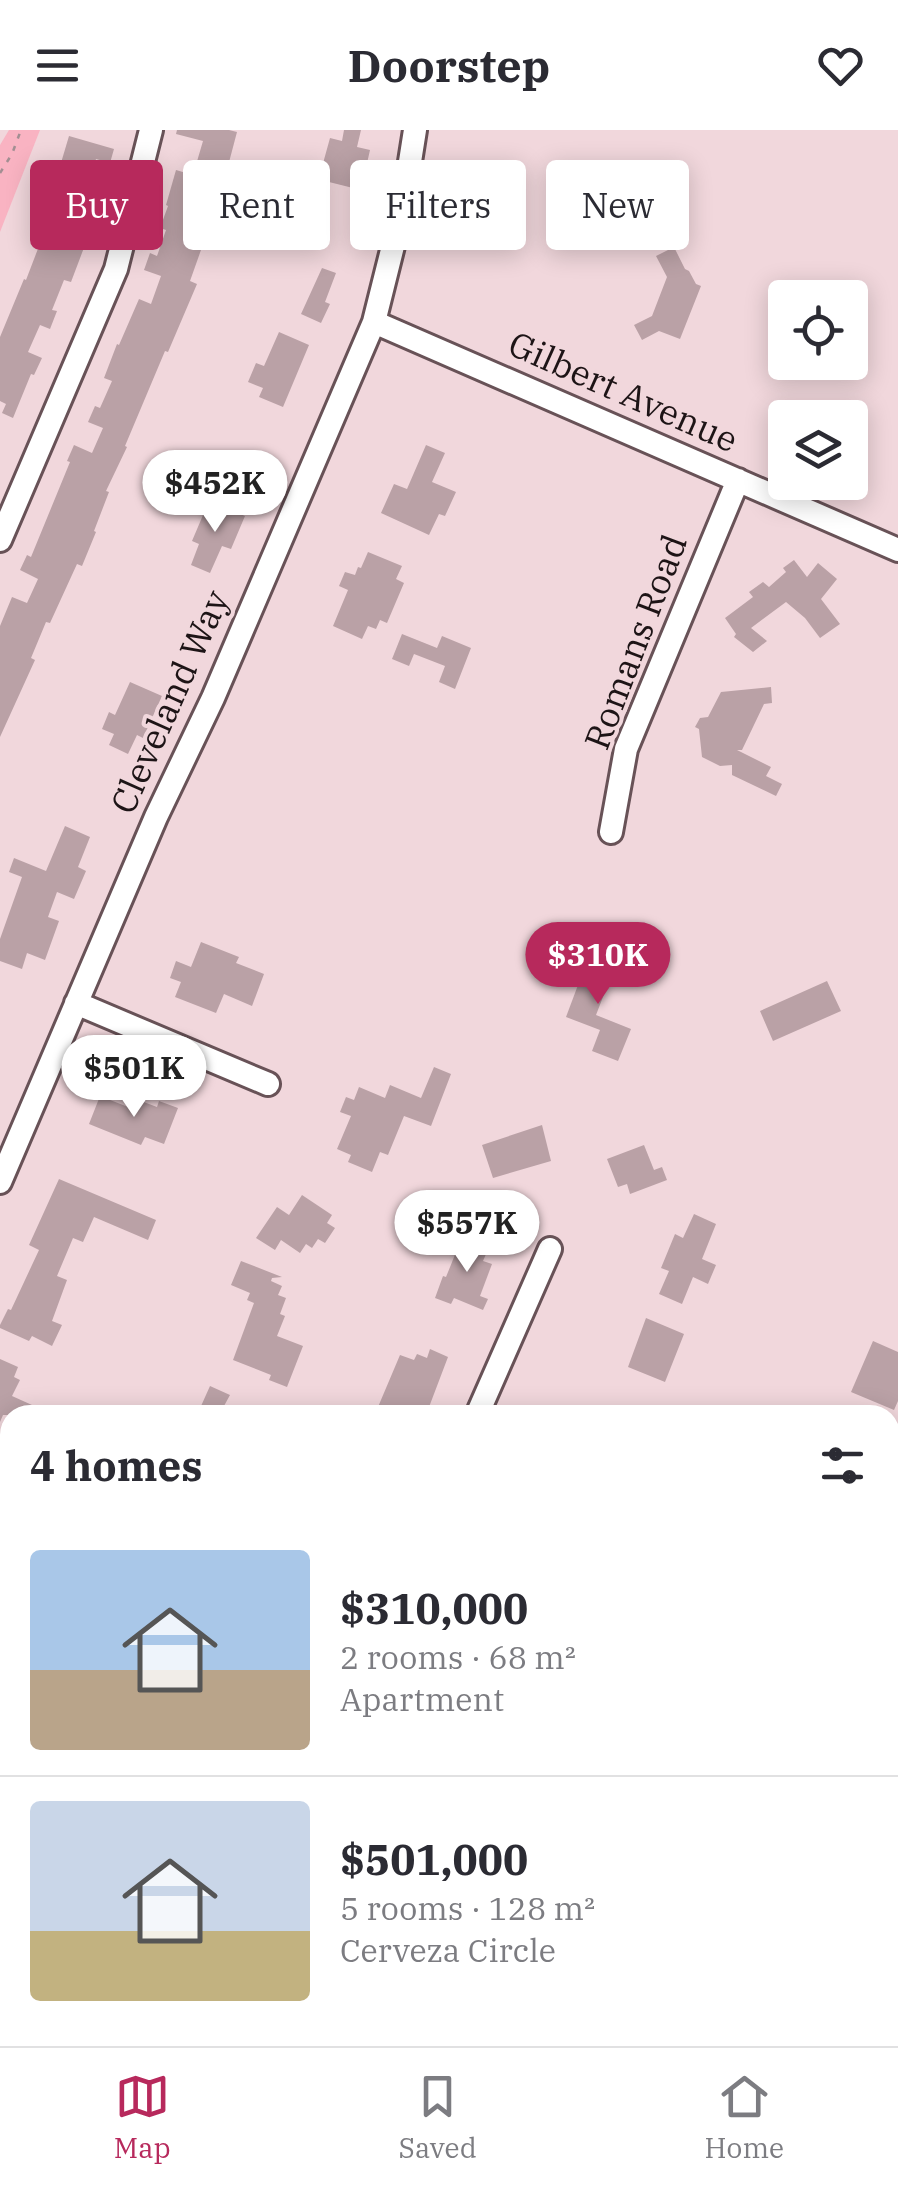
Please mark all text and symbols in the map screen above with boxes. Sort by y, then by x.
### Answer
text: Doorstep [348,36,550,94]
icon: menu [30,38,85,93]
icon: heart [813,38,868,93]
chip: Buy [30,160,163,250]
chip: Rent [183,160,330,250]
chip: Filters [350,160,526,250]
chip: New [546,160,689,250]
map controls [768,280,868,500]
button: locate [768,280,868,380]
street label: Gilbert Avenue [502,320,745,462]
button: layers [768,400,868,500]
pin: $452K [145,450,285,535]
text: $452K [164,461,266,503]
street label: Romans Road [573,528,697,755]
street label: Cleveland Way [99,582,239,820]
pin: $310K [528,922,668,1007]
text: $310K [547,933,649,975]
pin: $501K [64,1035,204,1120]
text: $501K [83,1046,185,1088]
pin: $557K [397,1190,537,1275]
text: $557K [416,1201,518,1243]
text: 4 homes [30,1438,203,1493]
icon: filters [815,1438,870,1493]
text: $310,000 [340,1581,528,1636]
icon: home [110,1590,230,1710]
text: 2 rooms · 68 m² [340,1636,576,1678]
text: Apartment [340,1678,504,1720]
text: $501,000 [340,1832,528,1887]
icon: home [110,1841,230,1961]
text: 5 rooms · 128 m² [340,1887,595,1929]
text: Cerveza Circle [340,1929,556,1971]
tab: Map [114,2069,171,2166]
tab: Saved [398,2069,477,2166]
tab: Home [705,2069,784,2166]

